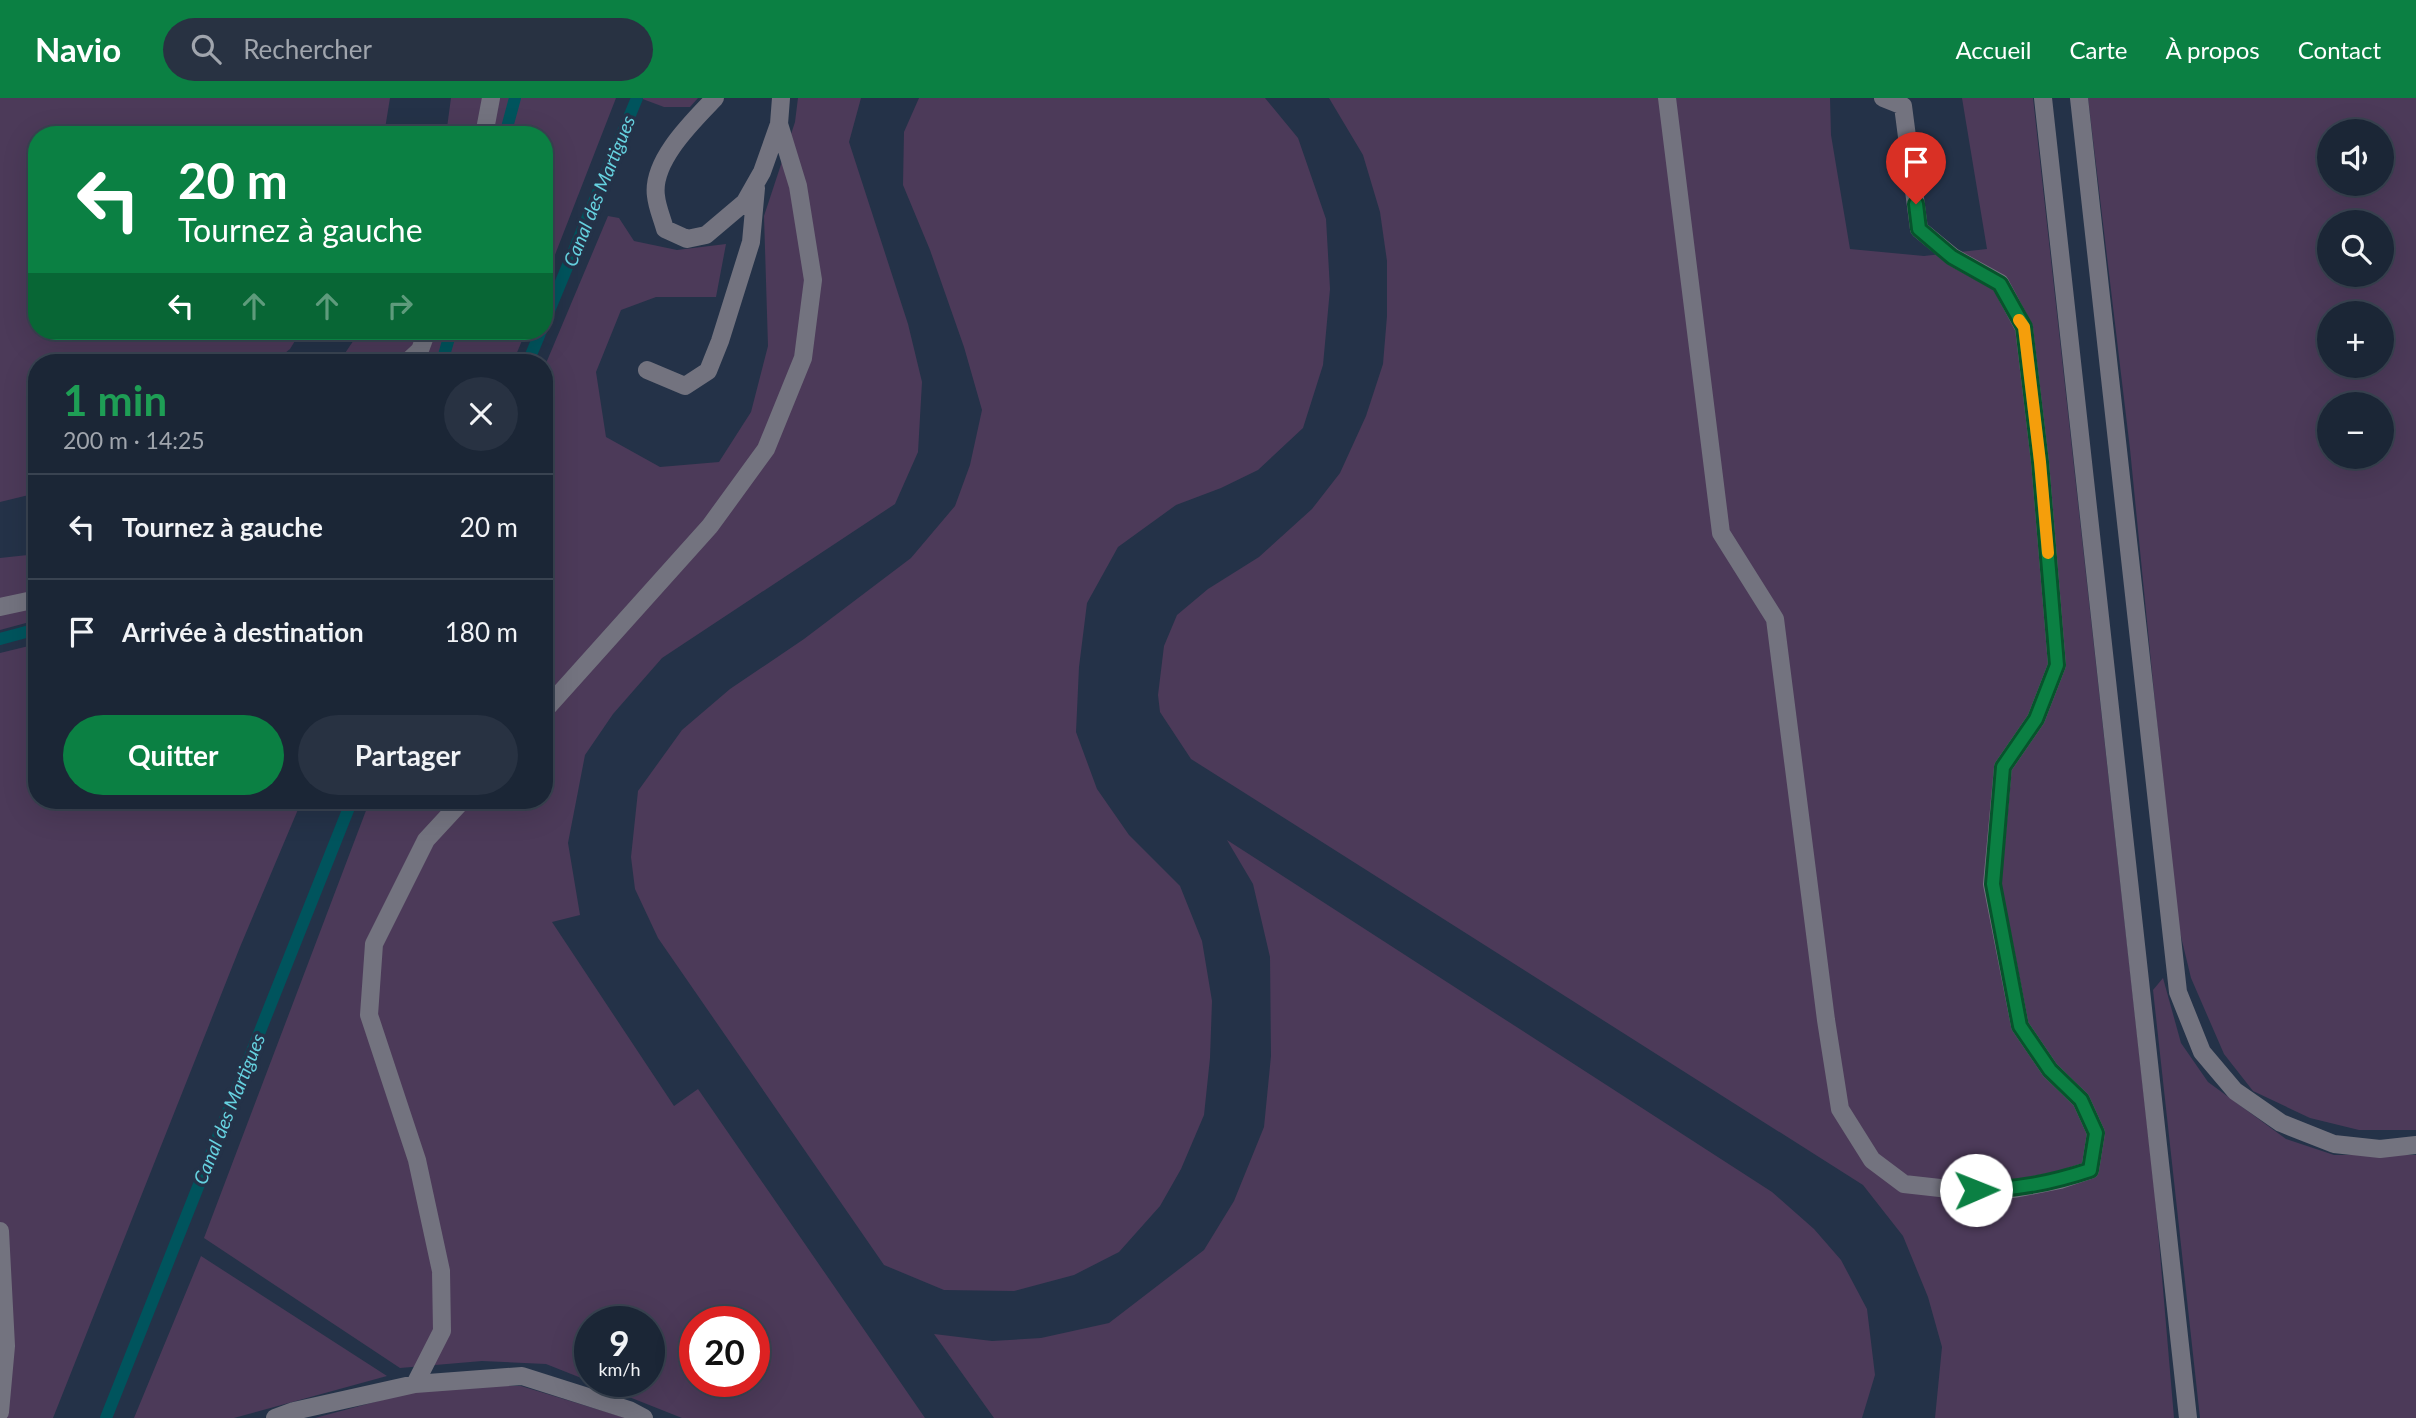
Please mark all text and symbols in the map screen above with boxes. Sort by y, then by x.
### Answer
search box [163,18,653,81]
text: Navio [35,29,121,69]
icon: search [187,30,225,68]
text: Rechercher [243,33,372,65]
text: Accueil [1955,35,2031,64]
text: Carte [2069,35,2127,64]
text: À propos [2165,35,2260,64]
text: Contact [2298,35,2381,64]
water label: Canal des Martigues [558,112,639,269]
map controls [2317,119,2394,469]
button: sound [2317,119,2394,196]
pin [1886,132,1946,204]
icon: arrive [1897,143,1935,181]
text: 20 m [178,151,288,209]
icon: left [63,154,154,245]
text: Tournez à gauche [178,210,423,249]
button: search [2317,210,2394,287]
icon: left [162,287,200,325]
icon: ahead [235,287,273,325]
icon: ahead [308,287,346,325]
icon: right [381,287,419,325]
button: + [2317,301,2394,378]
text: 1 min [63,375,167,425]
button: close [444,377,518,451]
button: − [2317,392,2394,469]
text: 200 m · 14:25 [63,426,205,454]
icon: left [63,508,101,546]
text: Tournez à gauche [122,511,323,543]
text: 20 m [460,511,518,543]
icon: arrive [63,613,101,651]
text: Arrivée à destination [122,616,364,648]
text: 180 m [445,616,518,648]
button: Quitter [63,715,284,795]
button: Partager [298,715,518,795]
water label: Canal des Martigues [188,1030,269,1187]
position arrow [1939,1153,2013,1227]
speed limit sign: 20 [679,1306,770,1397]
text: 9 [609,1321,630,1363]
text: km/h [598,1358,641,1380]

